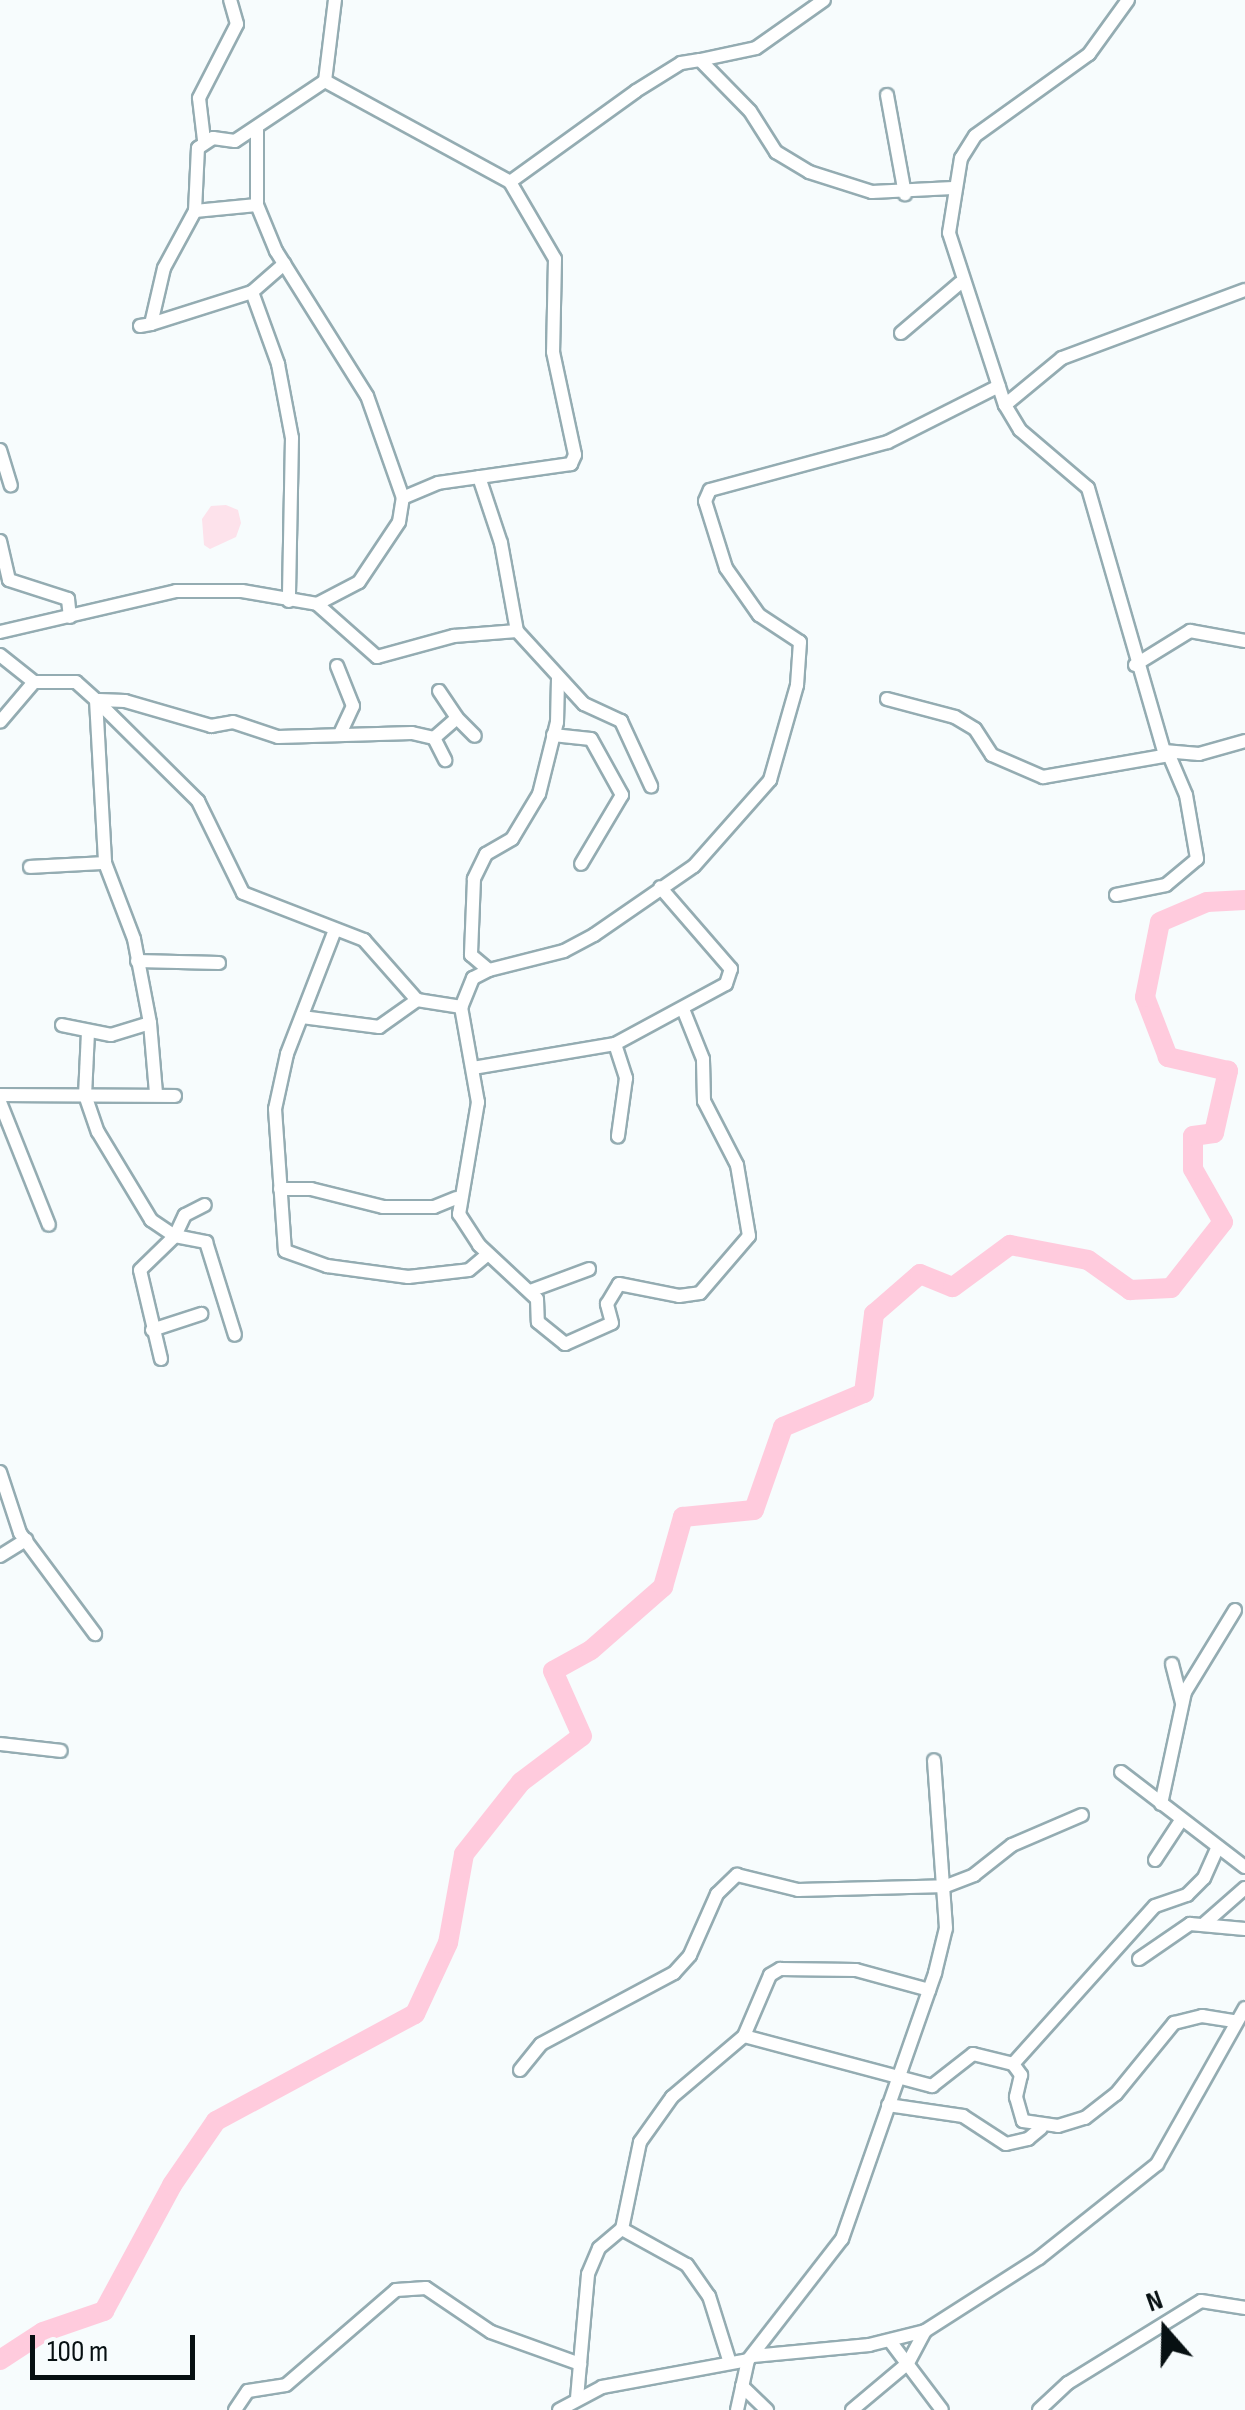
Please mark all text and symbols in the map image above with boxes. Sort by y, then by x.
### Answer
north arrow [1115,2280,1215,2380]
text: N [1142,2283,1167,2319]
scale bar [35,2315,200,2377]
text: 100 m [47,2334,108,2370]

